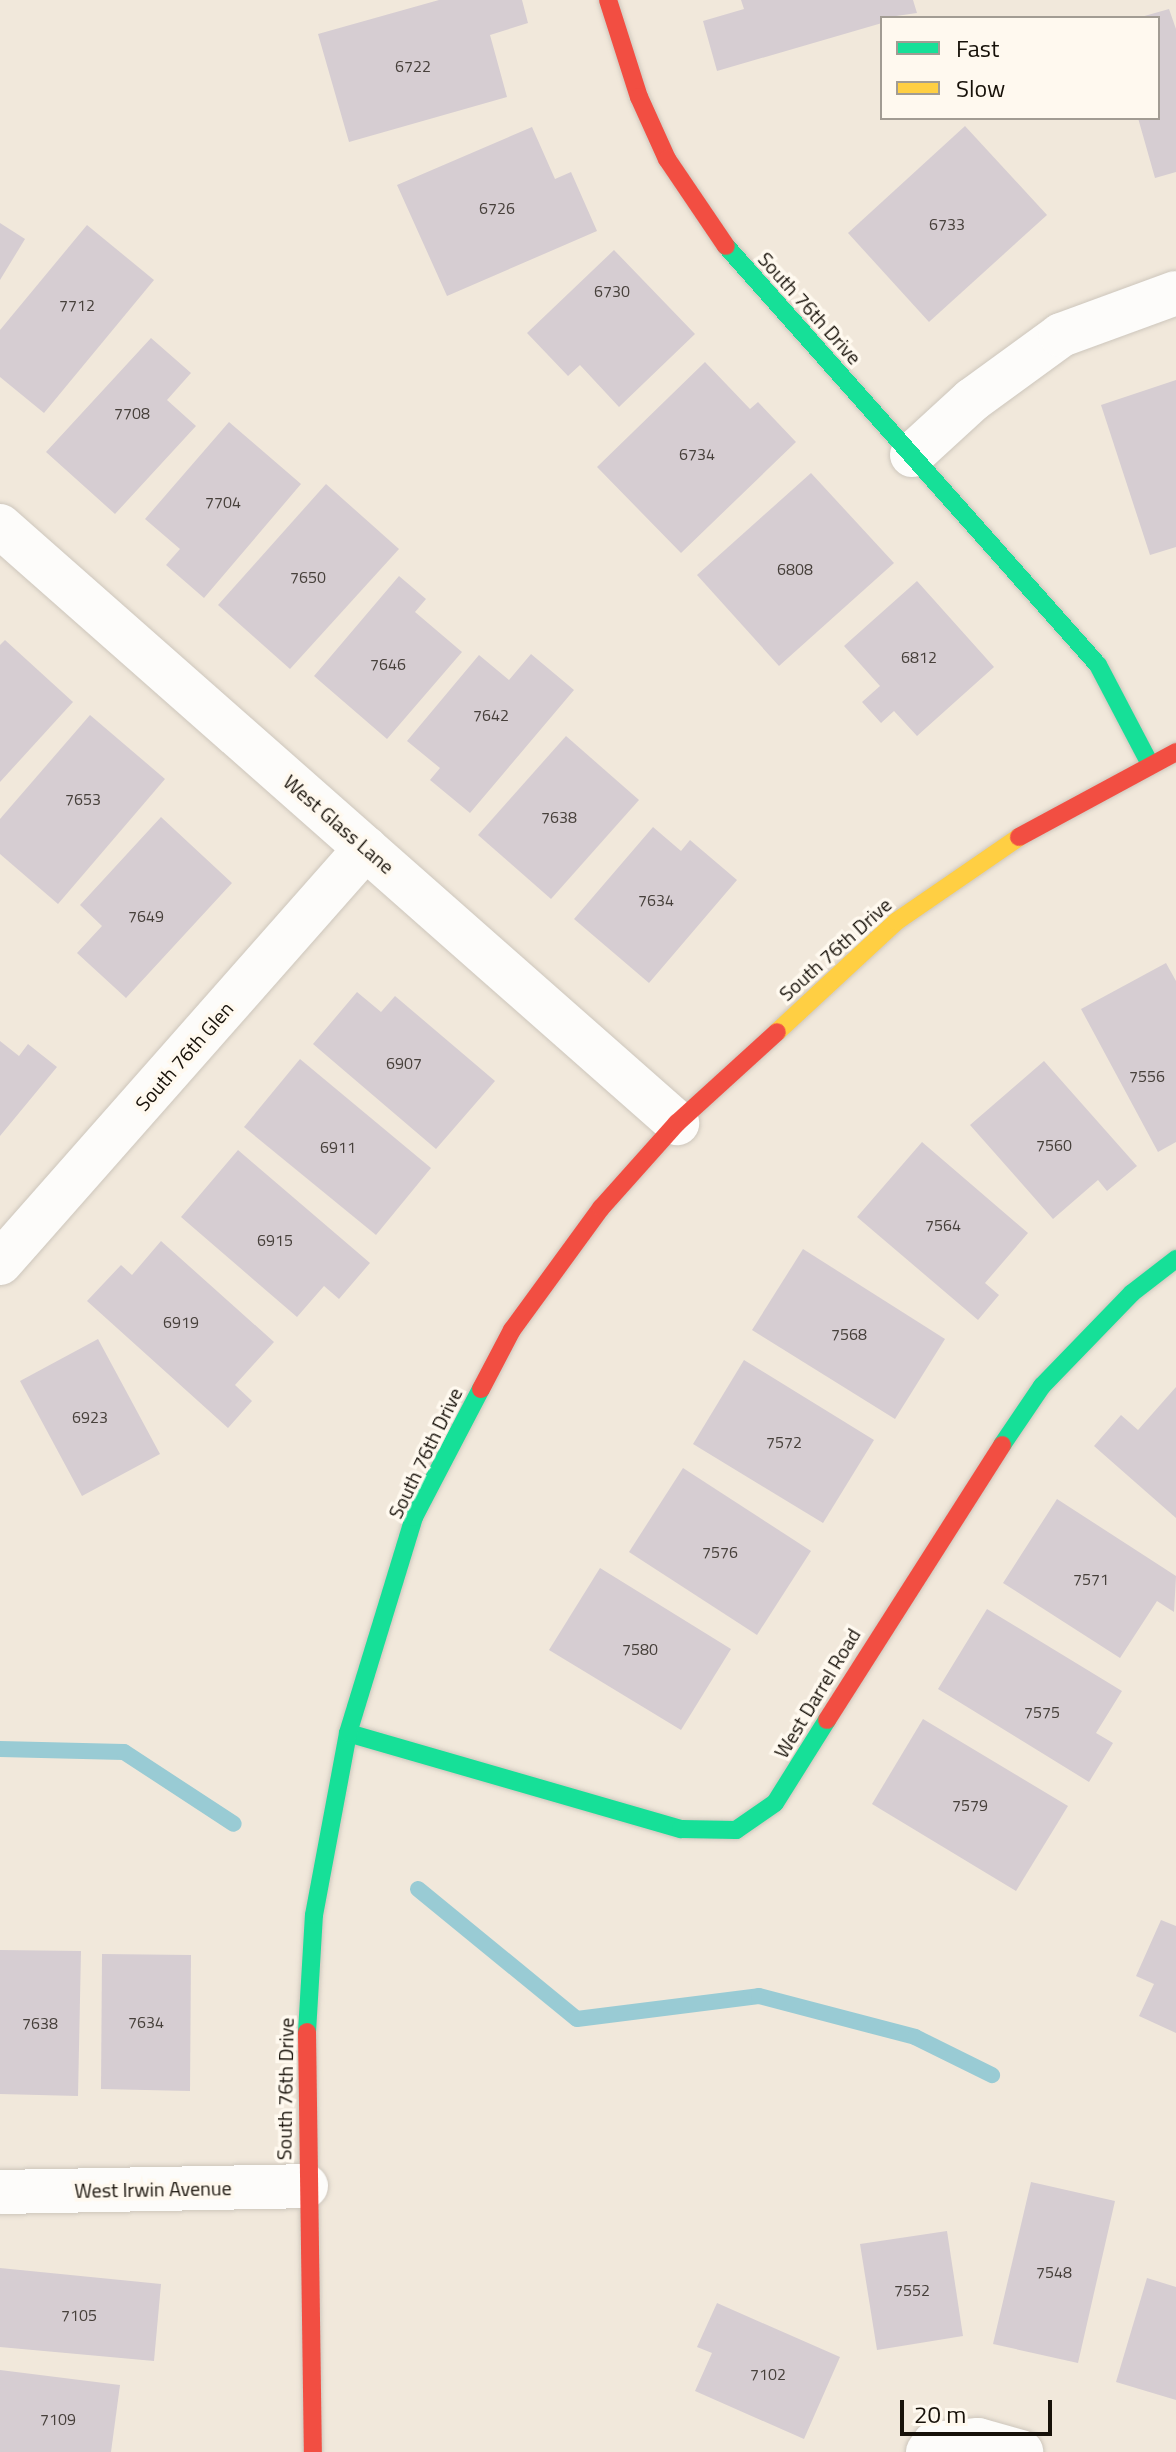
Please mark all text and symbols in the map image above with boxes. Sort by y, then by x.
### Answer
legend [880,16,1160,120]
text: Fast [956,30,999,66]
house number: 6722 [395,56,431,76]
text: Slow [956,70,1005,106]
house number: 6726 [479,198,515,218]
house number: 6733 [929,214,965,234]
street label: South 76th Drive [753,247,867,369]
house number: 6730 [594,281,630,301]
house number: 7712 [59,295,95,315]
house number: 7708 [114,403,150,423]
house number: 6734 [679,444,715,464]
house number: 7704 [205,492,241,512]
house number: 6808 [777,559,813,579]
house number: 7650 [290,567,326,587]
house number: 6812 [901,647,937,667]
house number: 7646 [370,654,406,674]
house number: 7642 [473,705,509,725]
street label: West Glass Lane [279,769,399,879]
house number: 7653 [65,789,101,809]
house number: 7638 [541,807,577,827]
house number: 7634 [638,890,674,910]
street label: South 76th Drive [774,892,896,1006]
house number: 7649 [128,906,164,926]
street label: South 76th Glen [130,997,238,1115]
house number: 6907 [386,1053,422,1073]
house number: 7556 [1129,1066,1165,1086]
house number: 7560 [1036,1135,1072,1155]
house number: 6911 [320,1137,356,1157]
house number: 7564 [925,1215,961,1235]
house number: 6915 [257,1230,293,1250]
house number: 6919 [163,1312,199,1332]
house number: 7568 [831,1324,867,1344]
street label: South 76th Drive [383,1384,467,1522]
house number: 6923 [72,1407,108,1427]
house number: 7572 [766,1432,802,1452]
house number: 7576 [702,1542,738,1562]
house number: 7571 [1073,1569,1109,1589]
street label: West Darrel Road [769,1624,865,1762]
house number: 7580 [622,1639,658,1659]
house number: 7575 [1024,1702,1060,1722]
house number: 7579 [952,1795,988,1815]
house number: 7634 [128,2012,164,2032]
house number: 7638 [22,2013,58,2033]
street label: South 76th Drive [272,2018,298,2160]
street label: West Irwin Avenue [74,2176,232,2202]
house number: 7548 [1036,2262,1072,2282]
house number: 7552 [894,2280,930,2300]
house number: 7105 [61,2305,97,2325]
house number: 7102 [750,2364,786,2384]
scale bar [904,2384,1056,2434]
text: 20 m [914,2396,966,2432]
house number: 7109 [40,2409,76,2429]

